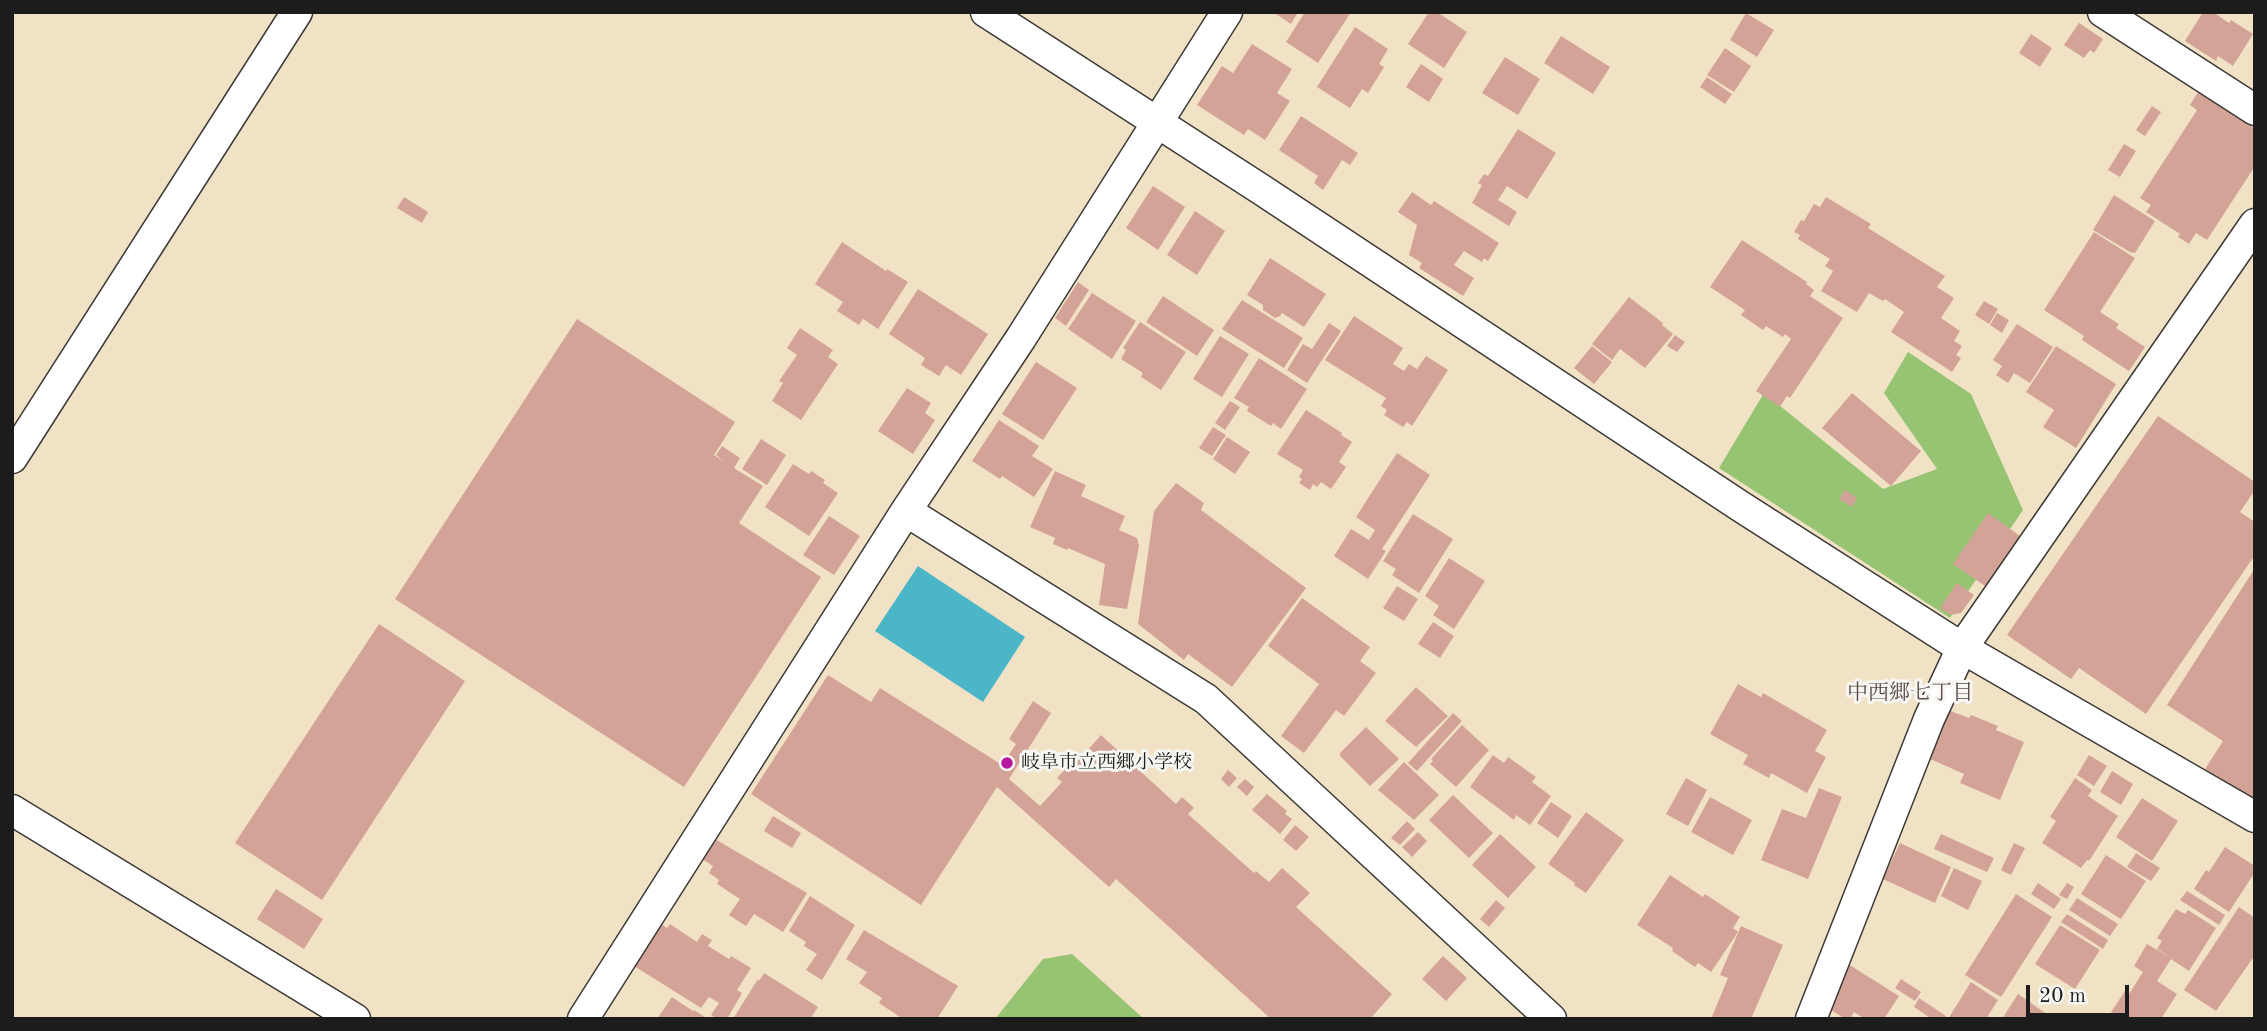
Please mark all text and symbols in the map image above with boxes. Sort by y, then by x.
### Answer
district label: 中西郷七丁目 [1847,680,1973,706]
place label: 岐阜市立西郷小学校 [1021,752,1192,774]
marker: 岐阜市立西郷小学校 [999,755,1015,771]
scale bar [2029,972,2132,1016]
text: 20 m [2039,986,2086,1007]

